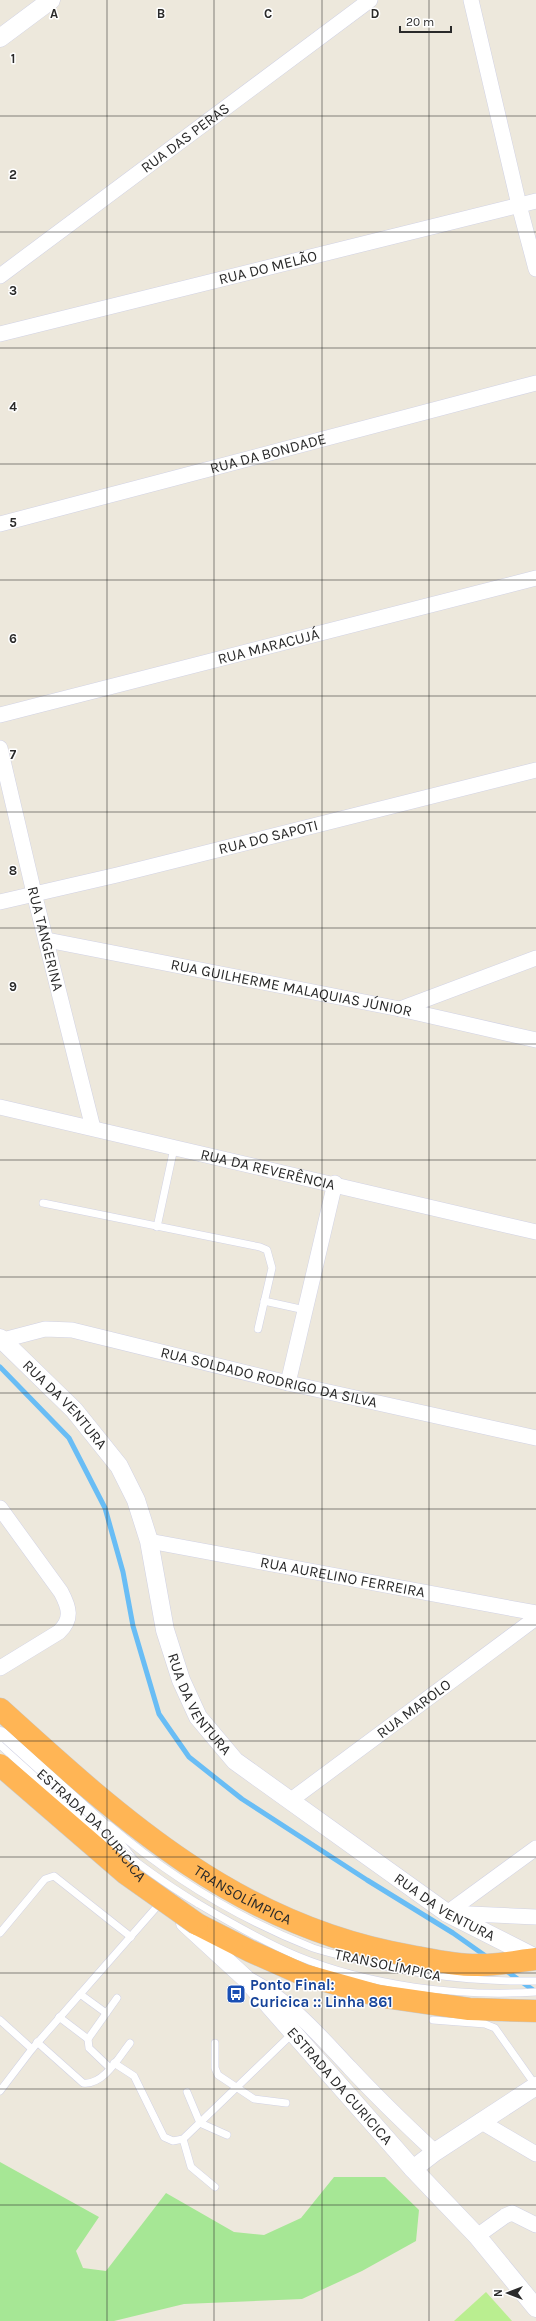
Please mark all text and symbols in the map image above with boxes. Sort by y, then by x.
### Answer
text: A [50,6,58,21]
text: B [157,6,165,21]
text: C [264,6,272,21]
text: D [371,6,380,21]
scale bar [400,8,451,34]
text: 20 m [406,15,434,29]
text: 1 [11,51,15,66]
street label: RUA DAS PERAS [137,99,233,177]
text: 2 [9,167,17,182]
street label: RUA DO MELÃO [217,247,319,288]
text: 3 [9,283,17,298]
text: 4 [9,399,17,414]
street label: RUA DA BONDADE [208,430,328,477]
text: 5 [9,515,17,530]
street label: RUA MARACUJÁ [216,625,321,668]
text: 6 [9,631,17,646]
text: 7 [10,747,17,762]
street label: RUA DO SAPOTI [217,816,320,858]
text: 8 [9,863,17,878]
street label: RUA TANGERINA [24,885,67,993]
street label: RUA GUILHERME MALAQUIAS JÚNIOR [169,955,414,1020]
text: 9 [9,979,17,994]
street label: RUA DA REVERÊNCIA [199,1145,337,1194]
street label: RUA SOLDADO RODRIGO DA SILVA [159,1343,379,1412]
street label: RUA DA VENTURA [19,1356,111,1453]
street label: RUA AURELINO FERREIRA [259,1553,427,1601]
street label: RUA DA VENTURA [164,1651,235,1759]
street label: RUA MAROLO [373,1675,455,1742]
street label: ESTRADA DA CURICICA [33,1765,150,1886]
street label: TRANSOLÍMPICA [190,1861,295,1929]
street label: RUA DA VENTURA [391,1869,498,1945]
street label: TRANSOLÍMPICA [333,1945,443,1985]
place label: Ponto Final: Curicica :: Linha 861 [250,1976,393,2011]
bus stop icon: Ponto Final: Curicica :: Linha 861 [225,1983,247,2005]
street label: ESTRADA DA CURICICA [283,2023,397,2149]
north arrow [488,2273,528,2313]
text: N [492,2289,505,2297]

